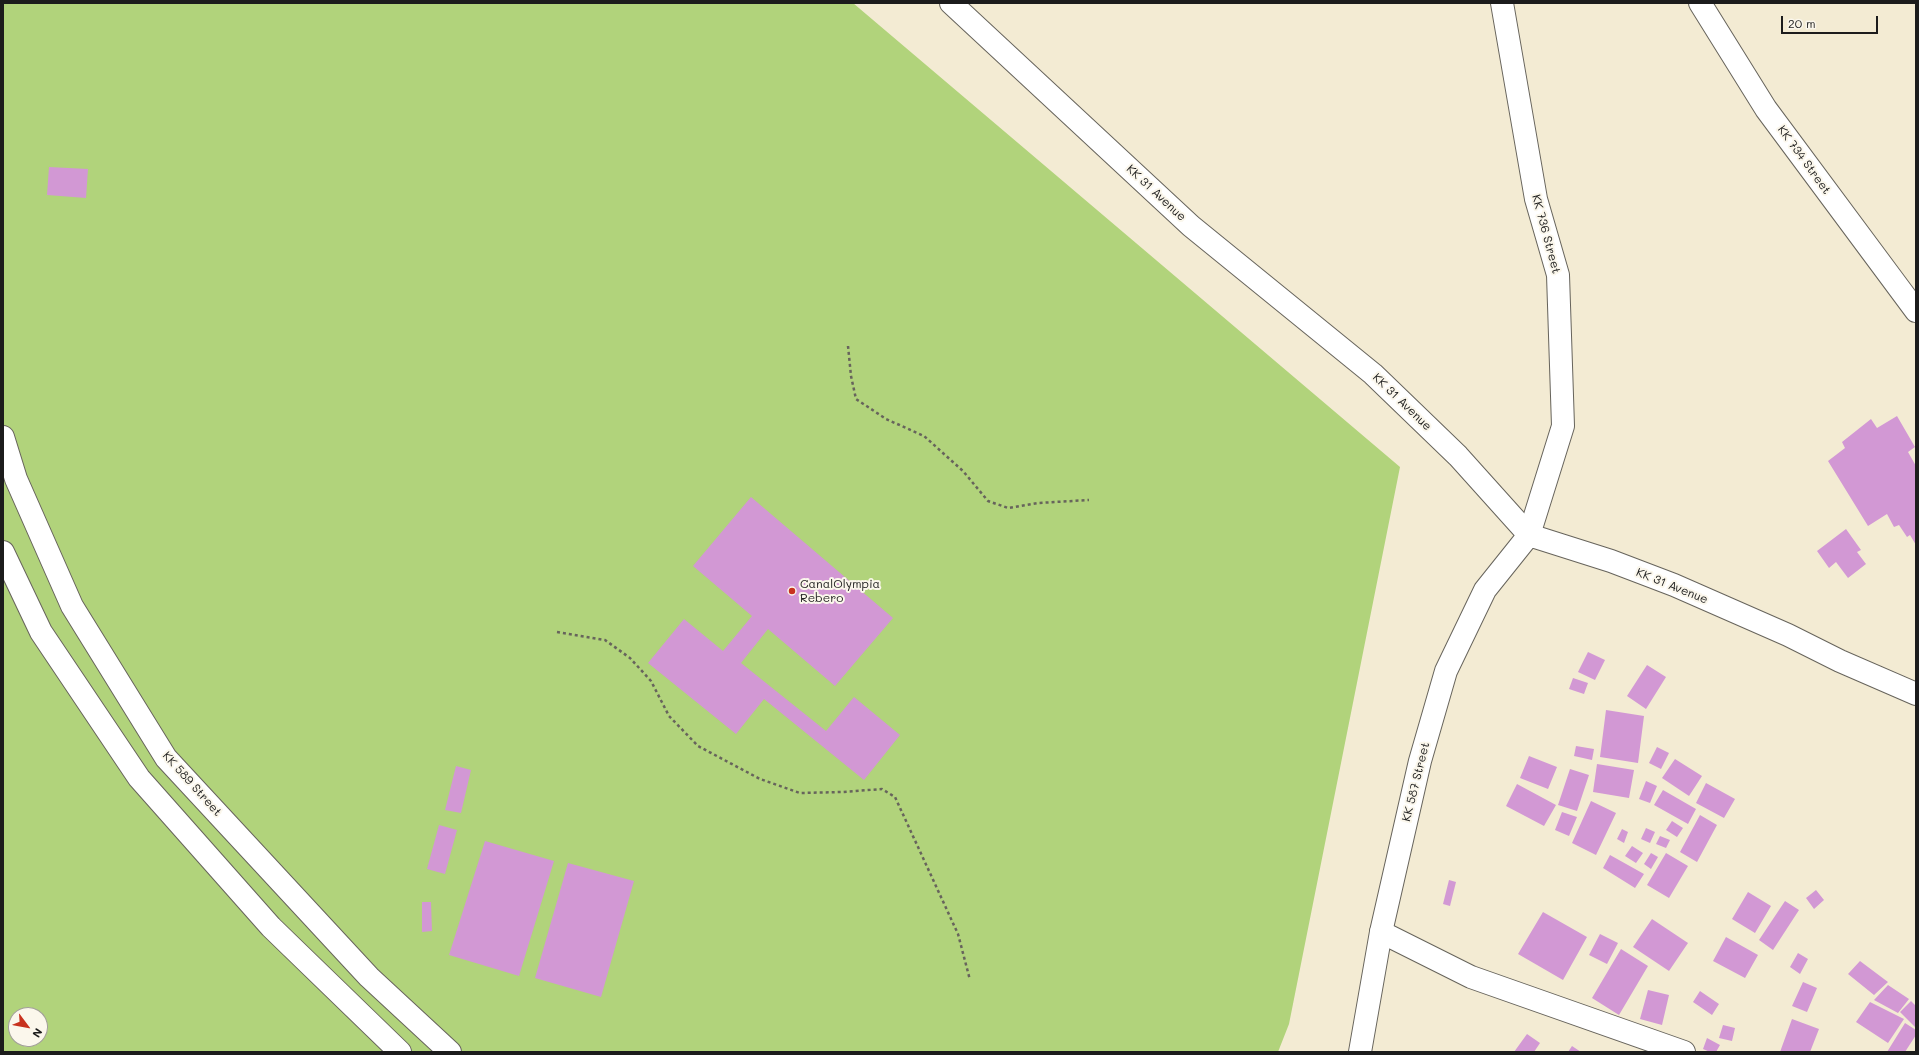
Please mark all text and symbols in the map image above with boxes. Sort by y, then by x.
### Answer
scale bar [1783,8,1880,34]
text: 20 m [1788,15,1816,31]
street label: KK 734 Street [1774,123,1834,197]
street label: KK 31 Avenue [1123,162,1189,224]
street label: KK 736 Street [1529,193,1563,275]
street label: KK 31 Avenue [1370,370,1434,434]
street label: KK 31 Avenue [1634,565,1710,607]
place label: CanalOlympia Rebero [800,577,880,605]
marker: CanalOlympia Rebero [787,586,797,596]
street label: KK 587 Street [1399,741,1433,823]
street label: KK 589 Street [159,749,225,819]
north arrow [8,1007,48,1047]
text: N [29,1026,46,1041]

